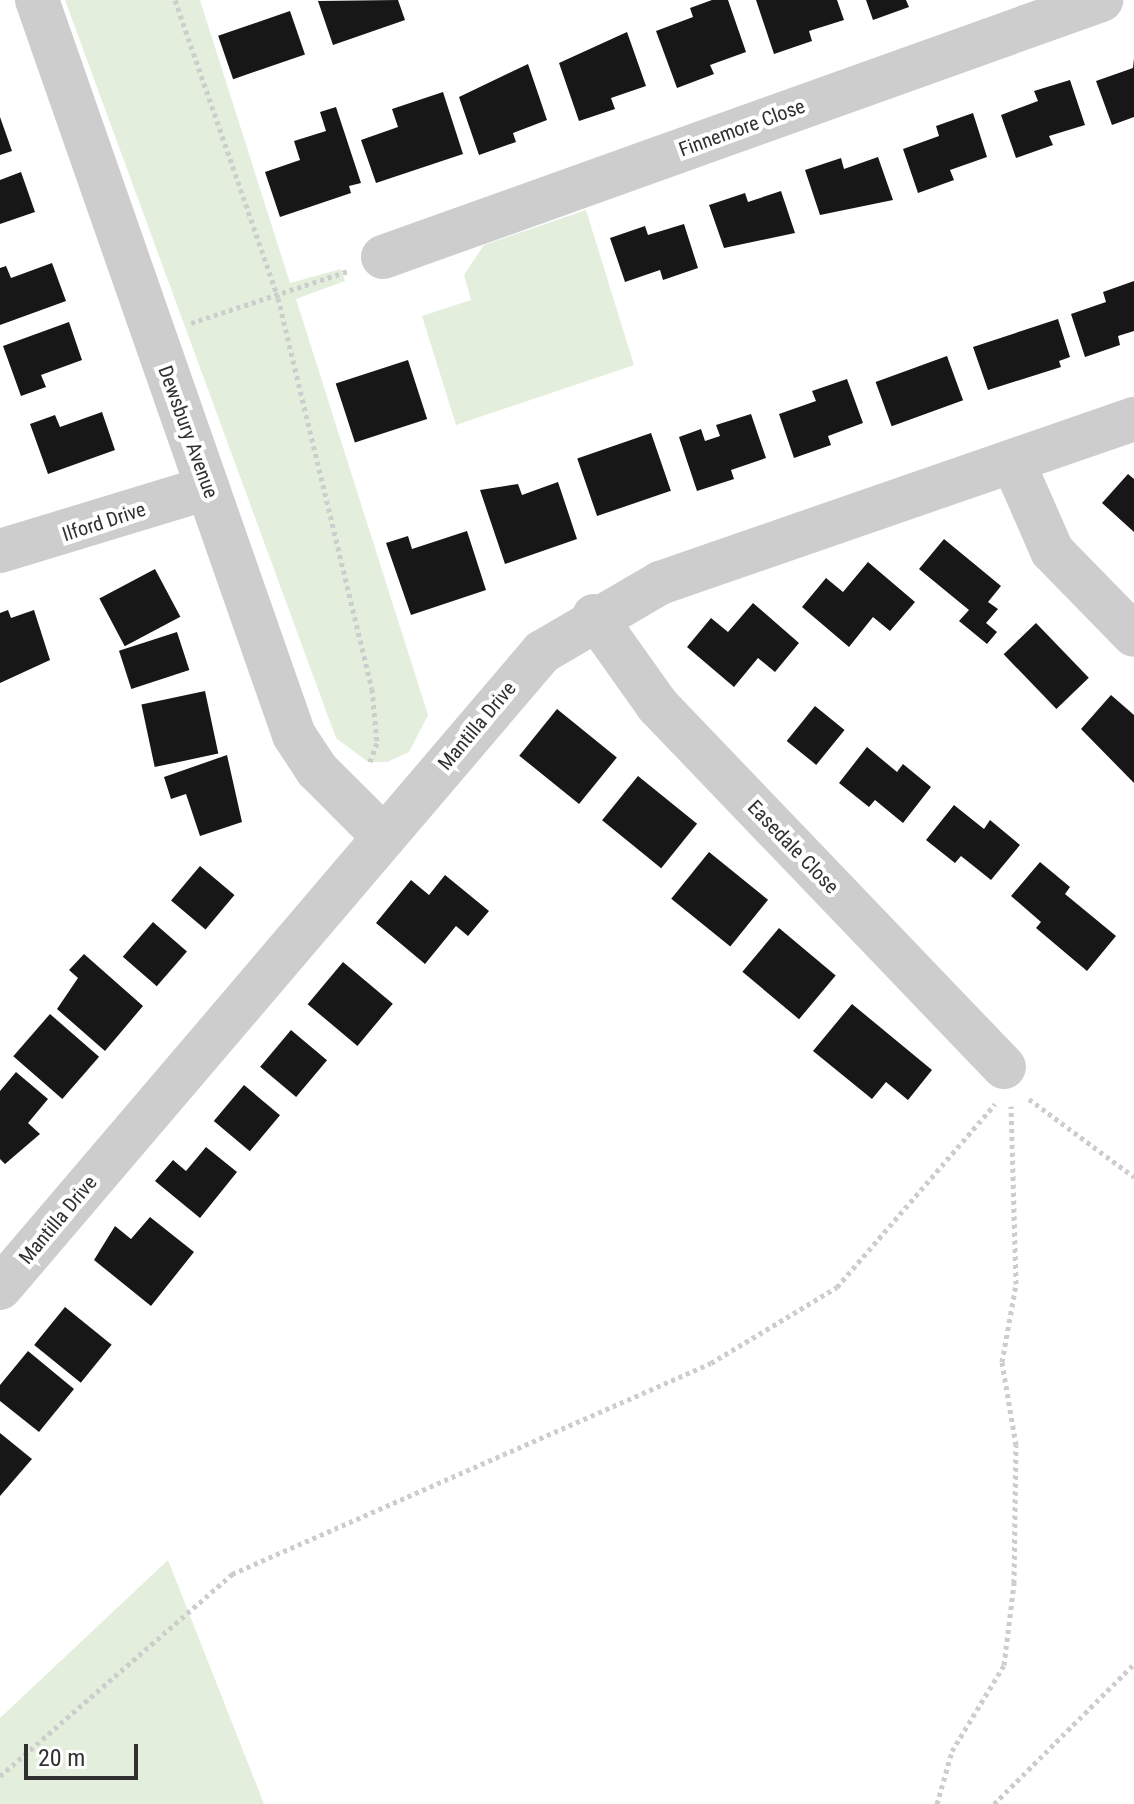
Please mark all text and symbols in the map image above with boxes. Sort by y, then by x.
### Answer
street label: Finnemore Close [676,94,808,162]
street label: Dewsbury Avenue [153,362,223,502]
street label: Ilford Drive [59,497,149,547]
street label: Mantilla Drive [433,677,521,775]
street label: Easedale Close [743,795,843,899]
street label: Mantilla Drive [14,1171,102,1269]
scale bar [28,1728,142,1778]
text: 20 m [38,1744,85,1772]

